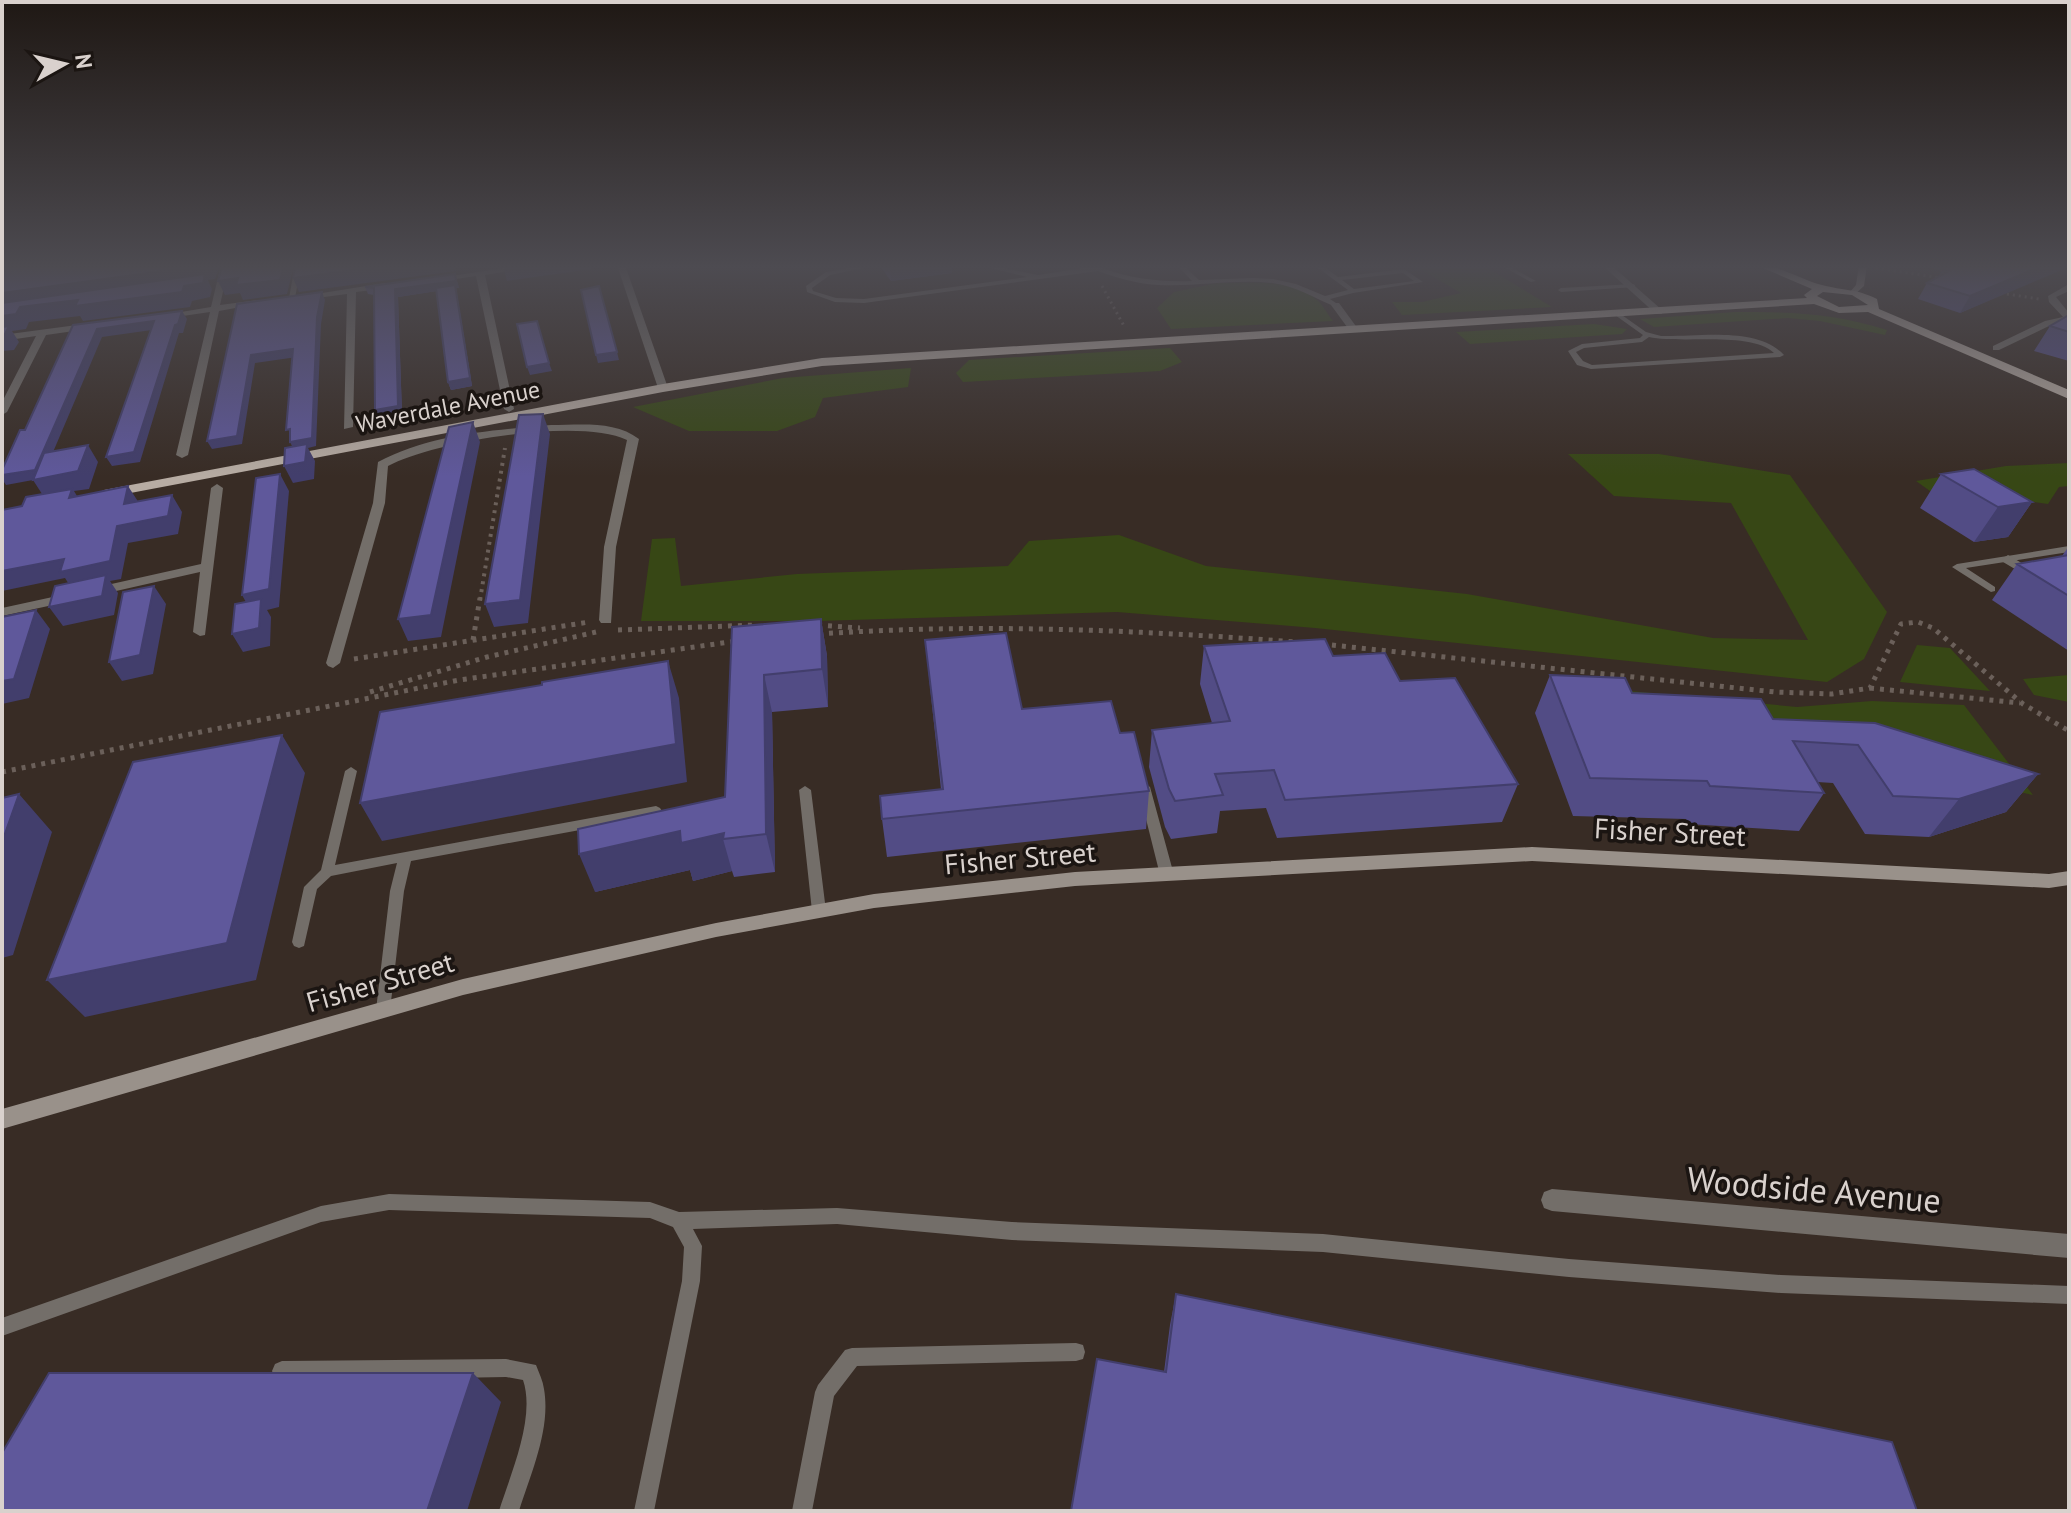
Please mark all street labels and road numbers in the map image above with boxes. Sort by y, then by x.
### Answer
street label: Waverdale Avenue [353,373,543,440]
street label: Fisher Street [1593,809,1747,854]
street label: Fisher Street [943,832,1098,883]
street label: Fisher Street [302,943,458,1020]
street label: Woodside Avenue [1685,1156,1943,1222]

